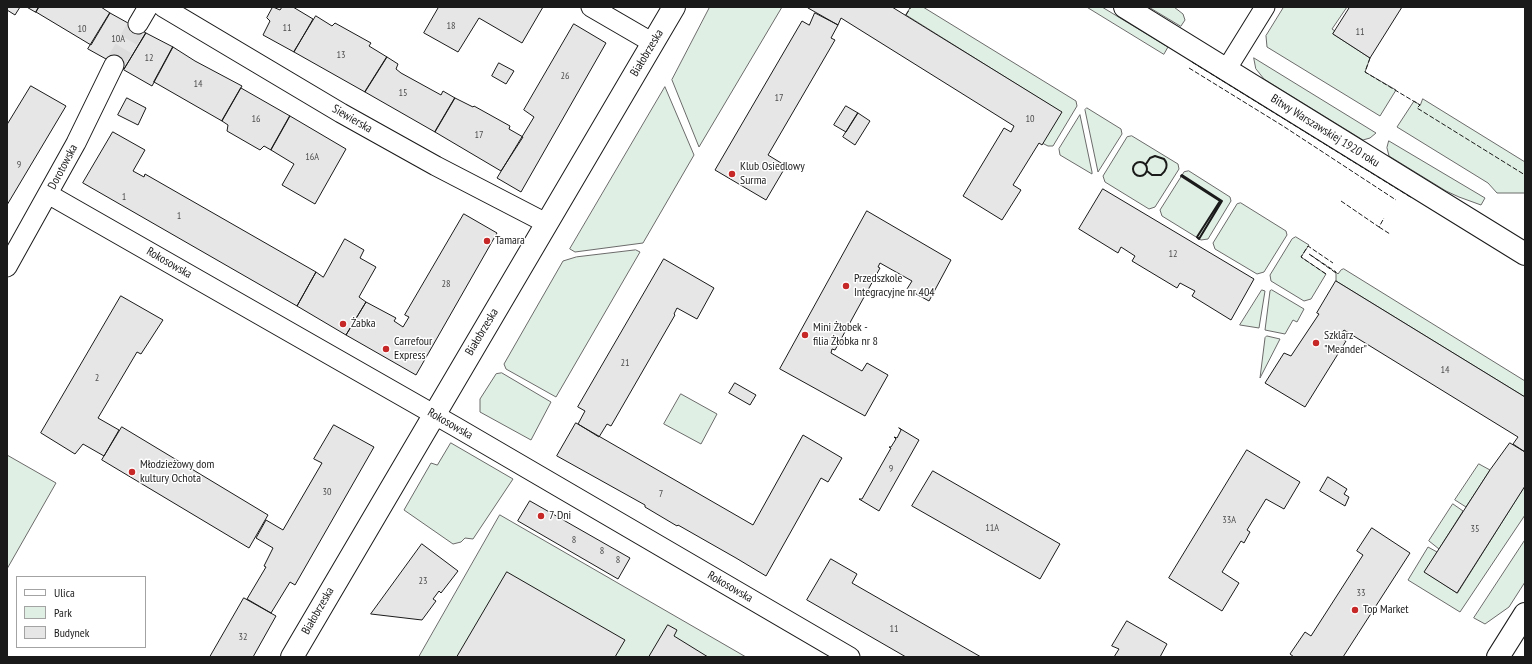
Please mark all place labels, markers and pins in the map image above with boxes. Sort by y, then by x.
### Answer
place label: Klub Osiedlowy Surma [740,160,805,188]
marker: Klub Osiedlowy Surma [727,169,737,179]
place label: Tamara [495,234,525,248]
marker: Tamara [482,236,492,246]
place label: Przedszkole Integracyjne nr 404 [854,272,935,300]
marker: Przedszkole Integracyjne nr 404 [841,281,851,291]
place label: Żabka [351,317,376,331]
marker: Żabka [338,319,348,329]
place label: Mini Żłobek - filia Żłobka nr 8 [813,321,878,349]
place label: Szklarz "Meander" [1324,329,1367,357]
marker: Mini Żłobek - filia Żłobka nr 8 [800,330,810,340]
place label: Carrefour Express [394,335,432,363]
marker: Szklarz "Meander" [1311,338,1321,348]
marker: Carrefour Express [381,344,391,354]
place label: Młodzieżowy dom kultury Ochota [140,458,214,486]
marker: Młodzieżowy dom kultury Ochota [127,467,137,477]
place label: 7 Dni [549,509,571,523]
marker: 7 Dni [536,511,546,521]
place label: Top Market [1363,603,1409,617]
marker: Top Market [1350,605,1360,615]

